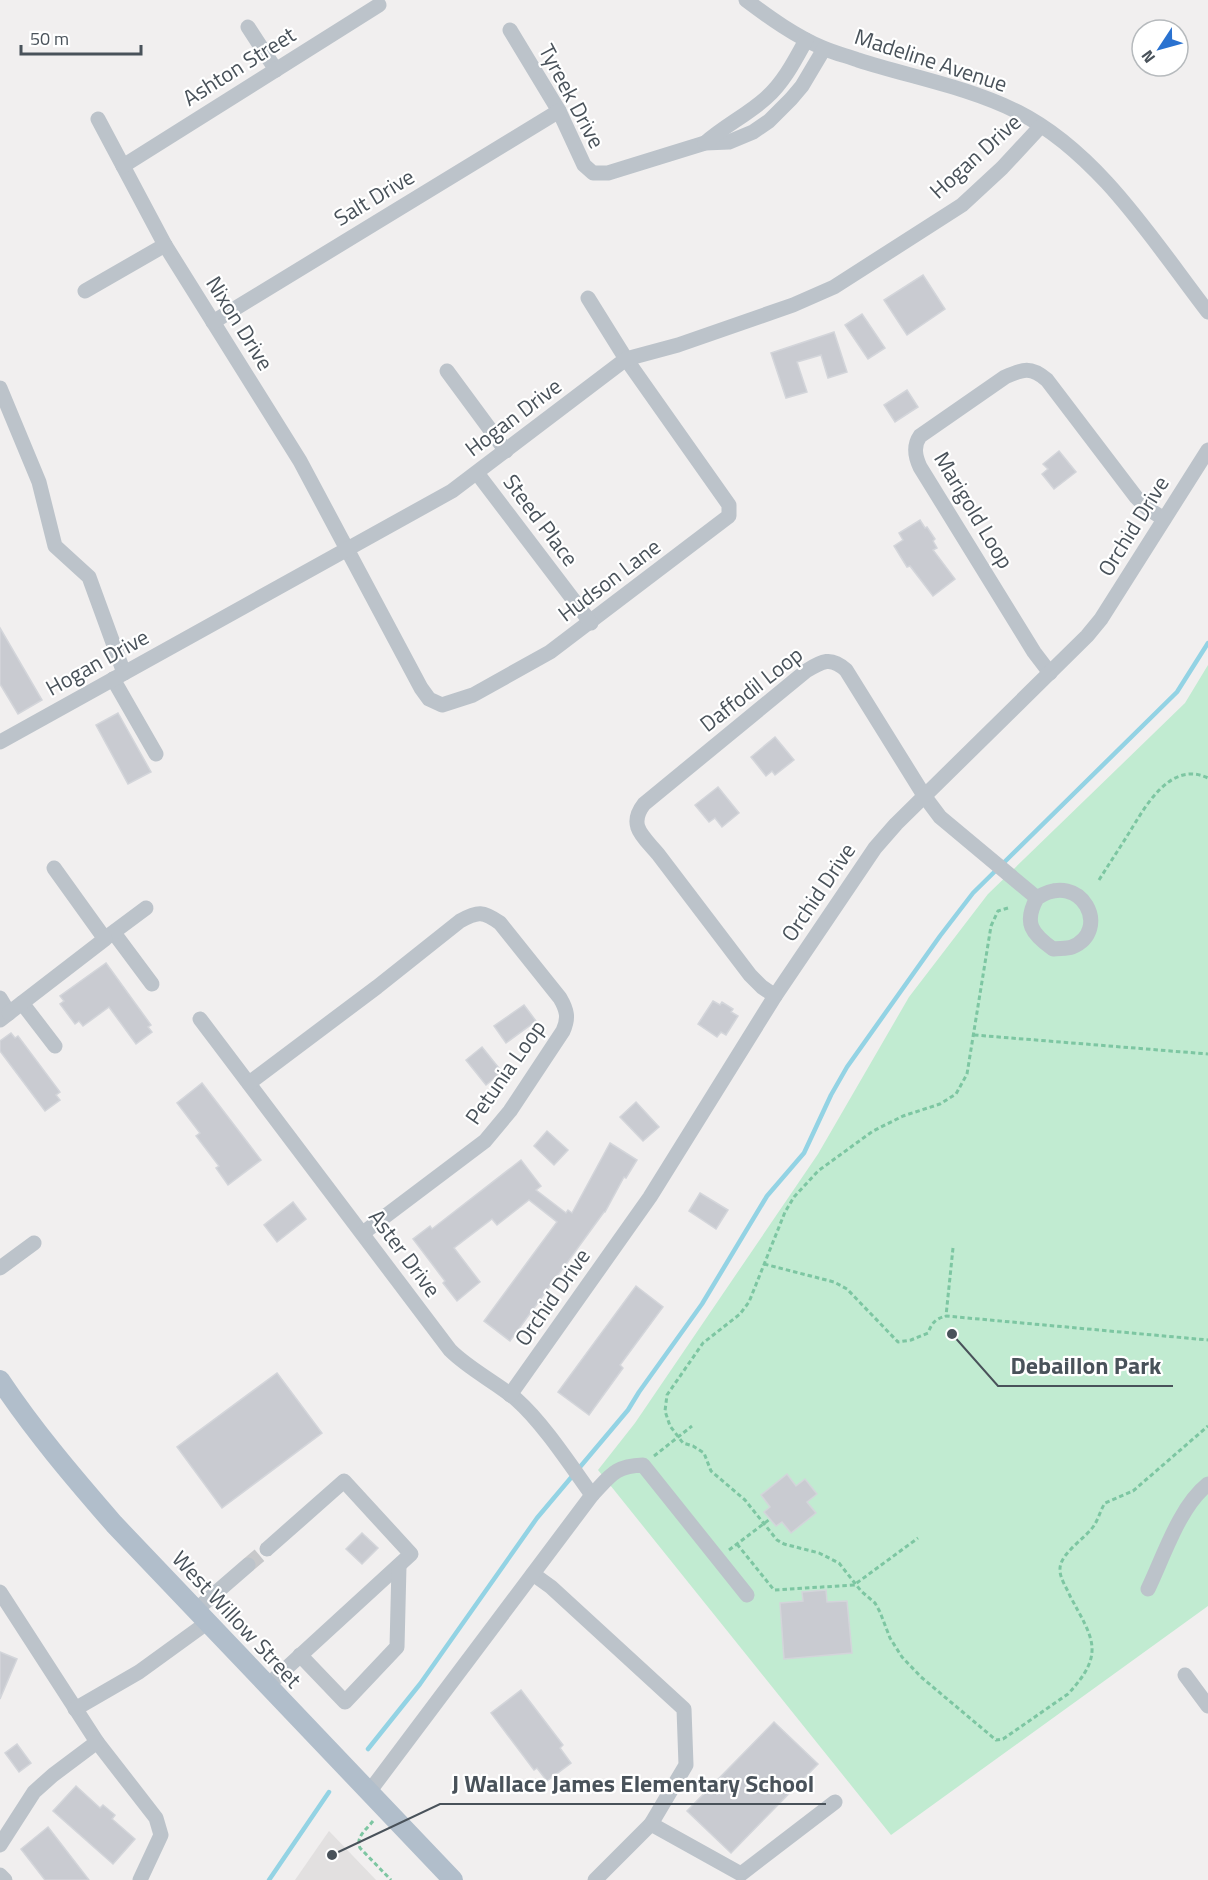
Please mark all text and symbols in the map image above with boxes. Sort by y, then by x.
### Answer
scale bar [21,18,141,56]
street label: Ashton Street [176,18,302,114]
north arrow [1130,18,1190,78]
street label: Madeline Avenue [850,19,1012,101]
text: 50 m [30,25,69,52]
street label: Tyreek Drive [530,38,614,154]
text: N [1135,45,1161,68]
street label: Hogan Drive [921,105,1029,207]
street label: Salt Drive [327,160,421,234]
street label: Nixon Drive [198,269,282,377]
street label: Hogan Drive [457,369,569,465]
street label: Marigold Loop [926,445,1022,575]
street label: Steed Place [495,467,587,573]
street label: Orchid Drive [1089,469,1177,583]
street label: Hudson Lane [550,530,668,630]
street label: Hogan Drive [39,620,155,704]
street label: Daffodil Loop [692,638,810,740]
street label: Orchid Drive [772,836,864,948]
street label: Petunia Loop [456,1013,554,1131]
street label: Aster Drive [361,1202,449,1304]
street label: Orchid Drive [506,1241,598,1353]
callout: Debaillon Park [998,1344,1173,1386]
text: Debaillon Park [1011,1347,1162,1383]
street label: West Willow Street [164,1543,310,1696]
callout: J Wallace James Elementary School [440,1762,826,1804]
text: J Wallace James Elementary School [452,1765,814,1801]

